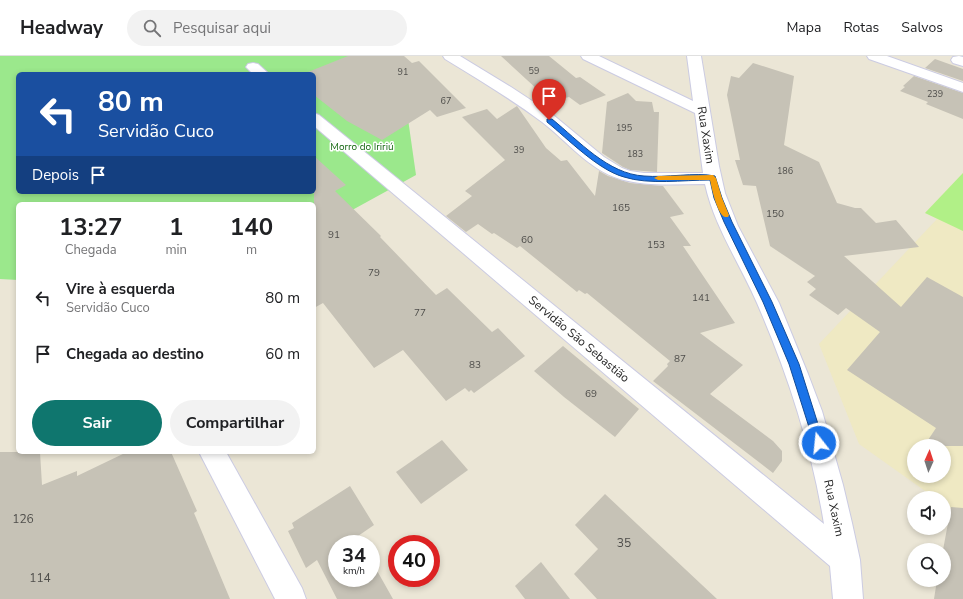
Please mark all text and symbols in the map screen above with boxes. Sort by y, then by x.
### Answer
search box [127,10,407,46]
text: Headway [20,15,103,41]
icon: search [141,17,163,39]
text: Pesquisar aqui [173,18,271,38]
text: Mapa [786,18,821,37]
text: Rotas [843,18,879,37]
text: Salvos [901,18,943,37]
house number: 59 [529,65,539,77]
house number: 91 [398,66,408,78]
pin [532,79,566,120]
text: 80 m [98,83,164,121]
icon: arrive [538,85,560,107]
icon: left [32,88,84,140]
house number: 239 [927,88,943,100]
house number: 67 [441,95,451,107]
street label: Rua Xaxim [694,105,718,165]
text: Servidão Cuco [98,119,214,143]
house number: 195 [616,122,632,134]
park label: Morro do Iririú [330,140,394,154]
house number: 39 [514,144,524,156]
house number: 183 [627,148,643,160]
icon: arrive [87,164,109,186]
text: Depois [32,165,79,185]
house number: 186 [777,165,793,177]
house number: 165 [612,201,630,215]
house number: 150 [766,207,784,221]
text: 13:27 [59,211,122,243]
text: 1 [169,211,183,243]
text: 140 [230,211,273,243]
house number: 91 [328,228,340,242]
house number: 60 [521,233,533,247]
house number: 153 [647,238,665,252]
text: Chegada [65,241,117,259]
text: min [165,241,187,259]
text: m [246,241,257,259]
house number: 79 [368,266,380,280]
text: Vire à esquerda [66,279,175,299]
icon: left [32,287,54,309]
text: 80 m [265,288,300,308]
house number: 141 [692,291,710,305]
street label: Servidão São Sebastião [525,292,633,386]
text: Servidão Cuco [66,299,150,317]
house number: 77 [414,306,426,320]
icon: arrive [32,343,54,365]
text: Chegada ao destino [66,344,204,364]
text: 60 m [265,344,300,364]
house number: 87 [674,352,686,366]
house number: 83 [469,358,481,372]
house number: 69 [585,387,597,401]
button: Sair [32,400,162,446]
button: Compartilhar [170,400,300,446]
position arrow [798,422,840,464]
north arrow [907,439,951,483]
map controls [907,439,951,587]
street label: Rua Xaxim [820,478,848,538]
button: sound [907,491,951,535]
house number: 126 [12,511,34,527]
speed limit sign: 40 [388,535,440,587]
house number: 35 [617,535,631,551]
text: 34 [342,542,366,569]
button: search [907,543,951,587]
text: km/h [343,564,365,578]
house number: 114 [29,570,51,586]

